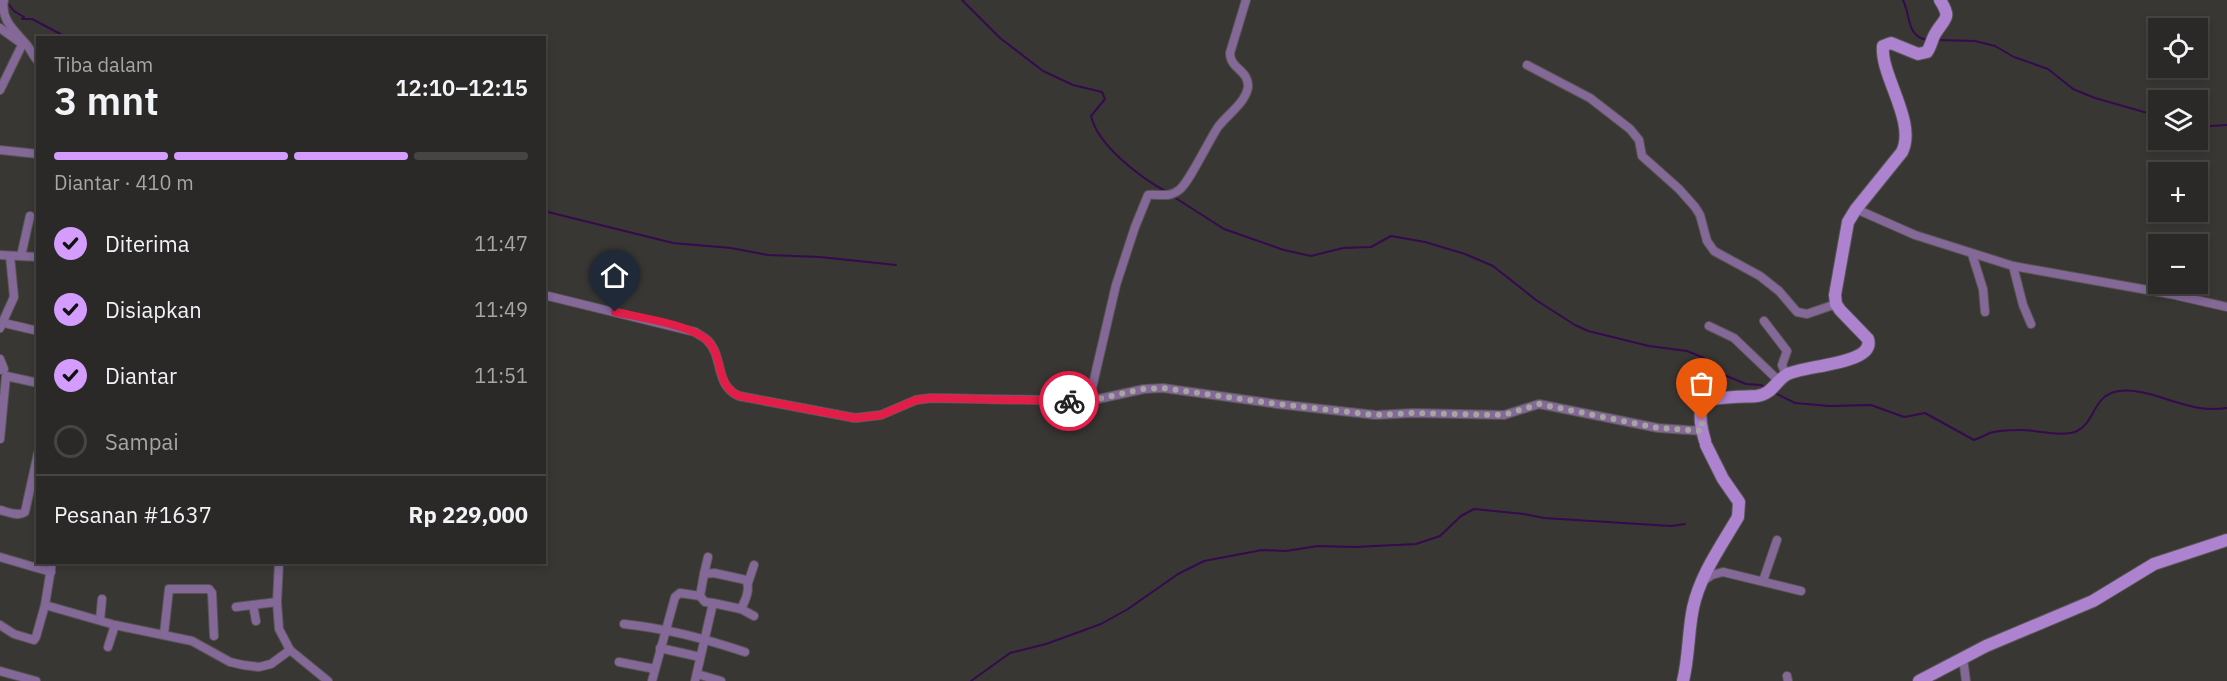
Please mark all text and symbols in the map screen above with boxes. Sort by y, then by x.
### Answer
map controls [2148,18,2208,294]
button: locate [2148,18,2208,78]
text: Tiba dalam [54,51,153,78]
text: 12:10–12:15 [395,73,528,102]
text: 3 mnt [54,75,159,126]
button: layers [2148,90,2208,150]
button: + [2148,162,2208,222]
text: Diantar · 410 m [54,169,194,196]
icon: check [54,227,87,260]
text: Diterima [105,229,190,258]
text: 11:47 [474,230,528,257]
button: − [2148,234,2208,294]
pin [589,250,640,312]
icon: home [598,259,631,292]
icon: check [54,293,87,326]
text: Disiapkan [105,295,202,324]
text: 11:49 [474,296,528,323]
pin [1676,358,1727,420]
icon: check [54,359,87,392]
text: Diantar [105,361,177,390]
text: 11:51 [474,362,528,389]
icon: bag [1685,367,1718,400]
courier [1039,371,1099,431]
icon: bike [1053,385,1086,418]
text: Sampai [105,427,179,456]
text: Pesanan #1637 [54,500,212,529]
text: Rp 229,000 [409,500,528,529]

